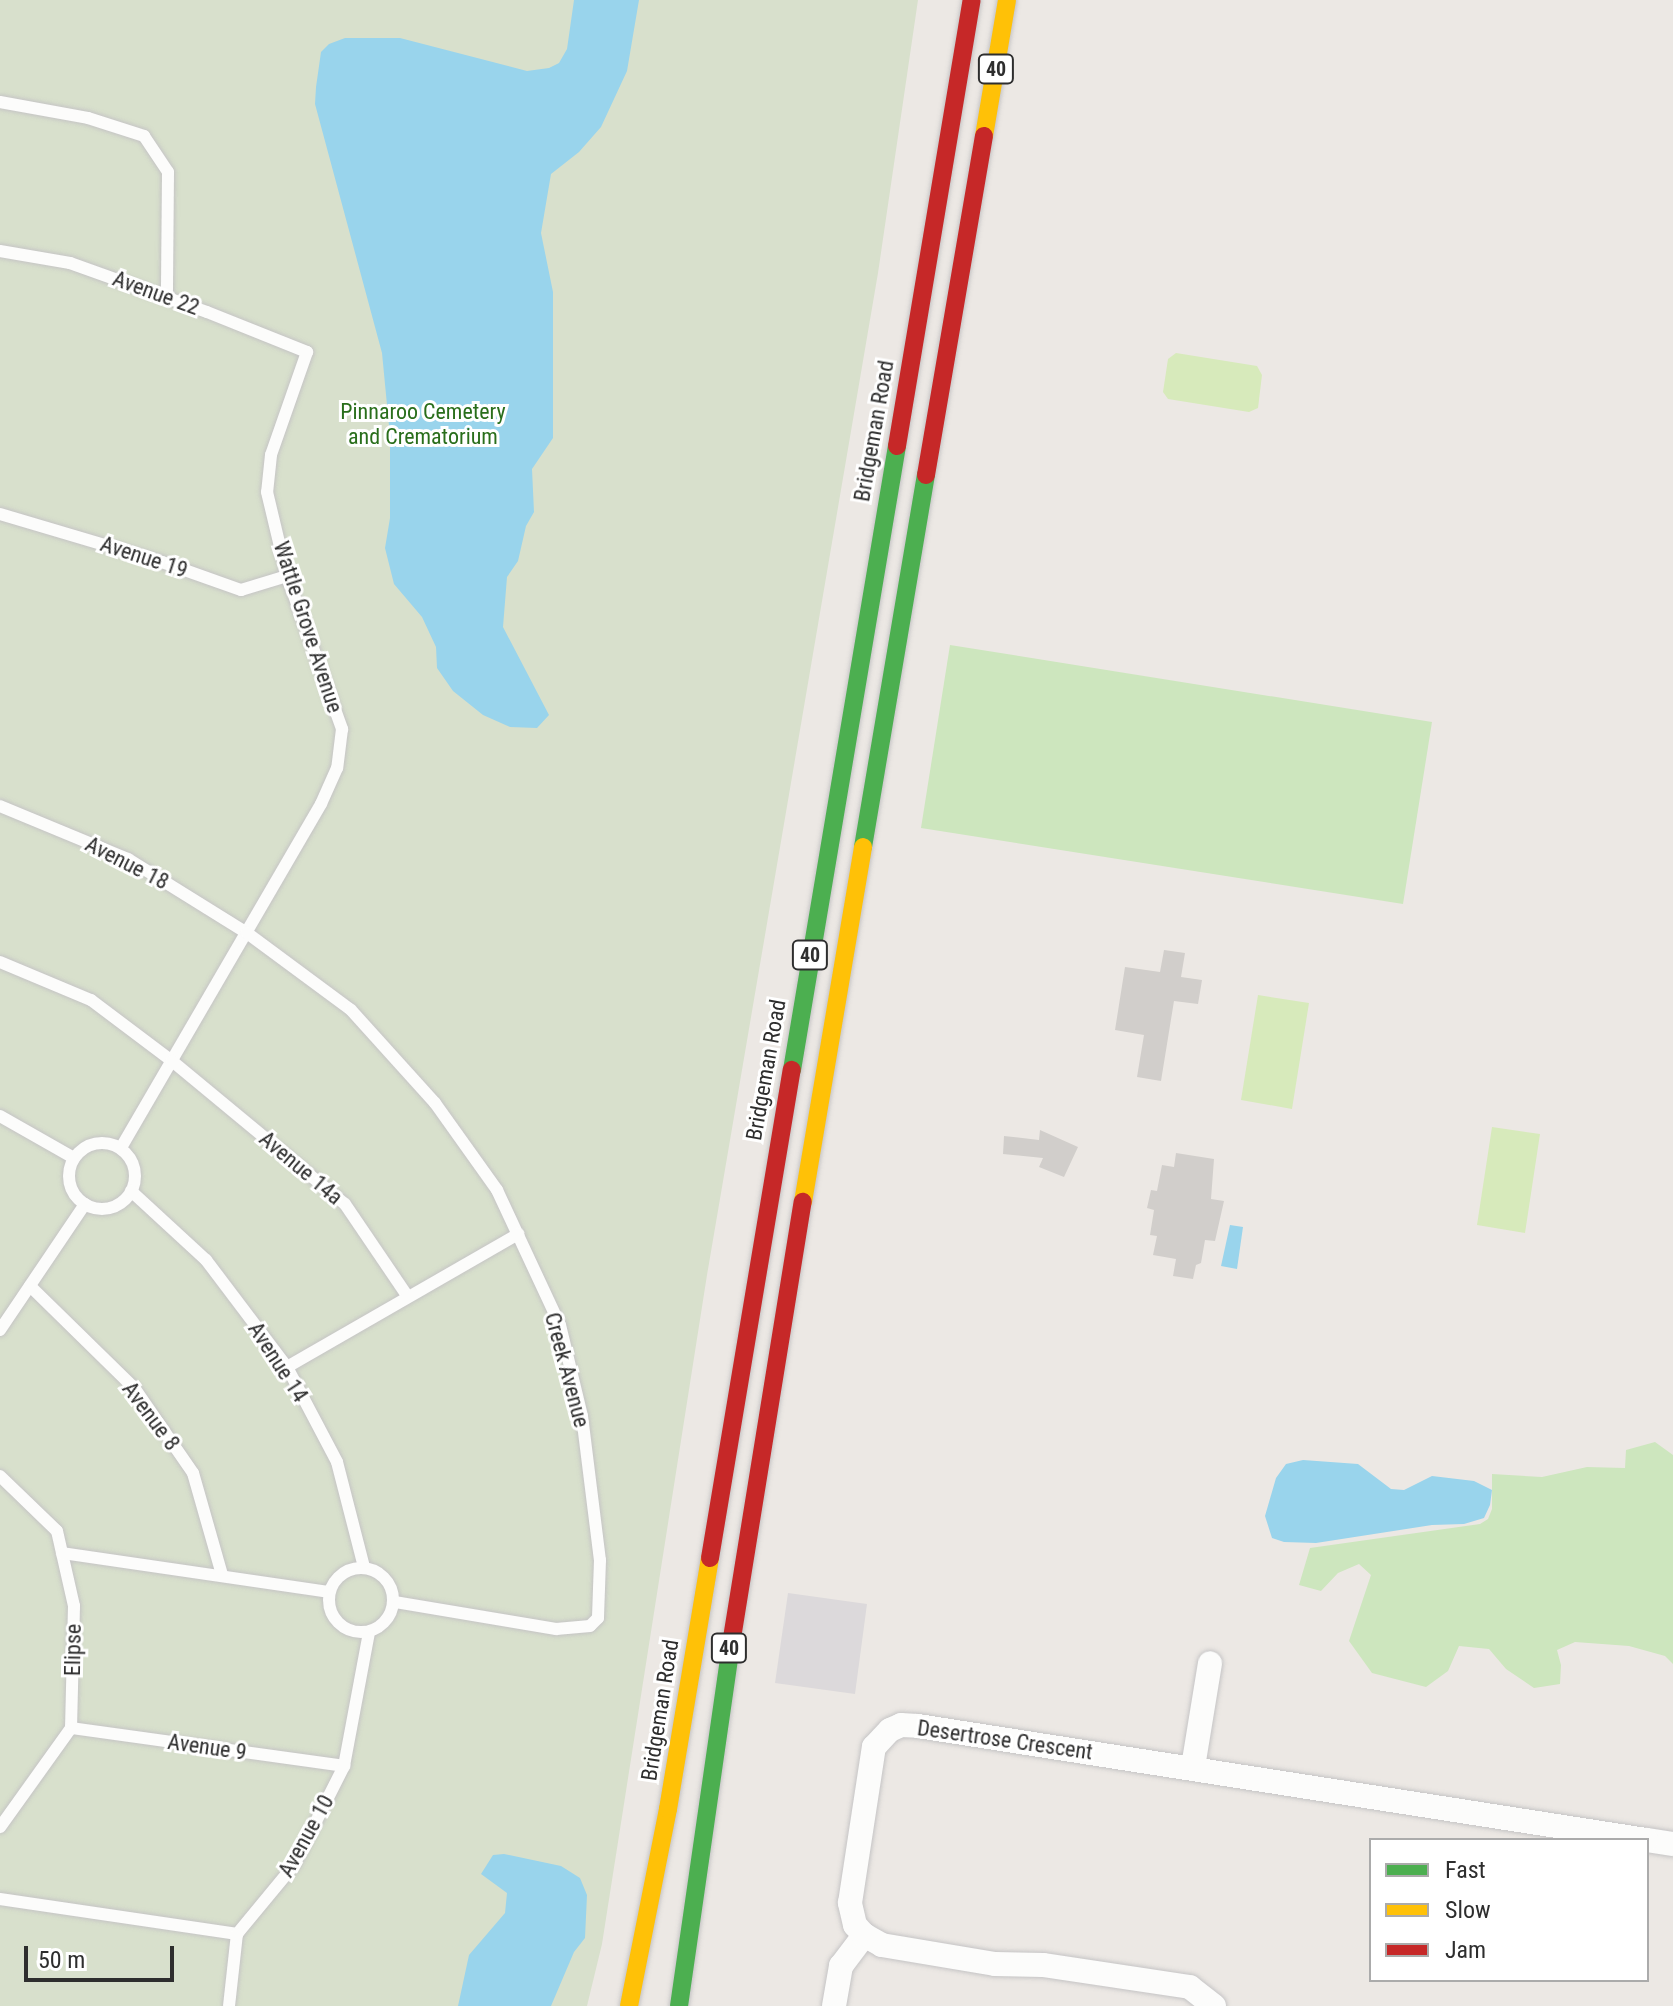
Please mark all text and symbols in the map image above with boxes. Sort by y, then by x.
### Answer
road number: 40 [976,53,1016,85]
street label: Avenue 22 [109,265,203,321]
street label: Bridgeman Road [849,358,899,504]
park label: Pinnaroo Cemetery and Crematorium [340,398,506,450]
street label: Avenue 19 [97,531,191,583]
street label: Wattle Grove Avenue [268,538,348,716]
street label: Avenue 18 [81,831,173,895]
road number: 40 [790,939,830,971]
street label: Bridgeman Road [741,997,791,1143]
street label: Avenue 14a [254,1126,348,1210]
street label: Creek Avenue [539,1310,595,1430]
street label: Avenue 14 [242,1317,314,1407]
street label: Avenue 8 [117,1376,185,1456]
street label: Elipse [59,1624,87,1676]
road number: 40 [709,1632,749,1664]
street label: Bridgeman Road [636,1637,684,1783]
street label: Desertrose Crescent [916,1715,1094,1765]
street label: Avenue 9 [166,1728,248,1766]
street label: Avenue 10 [273,1790,339,1882]
legend [1369,1838,1649,1982]
text: Fast [1445,1856,1486,1884]
text: Slow [1445,1896,1491,1924]
scale bar [28,1930,178,1980]
text: Jam [1445,1936,1486,1964]
text: 50 m [38,1946,85,1974]

